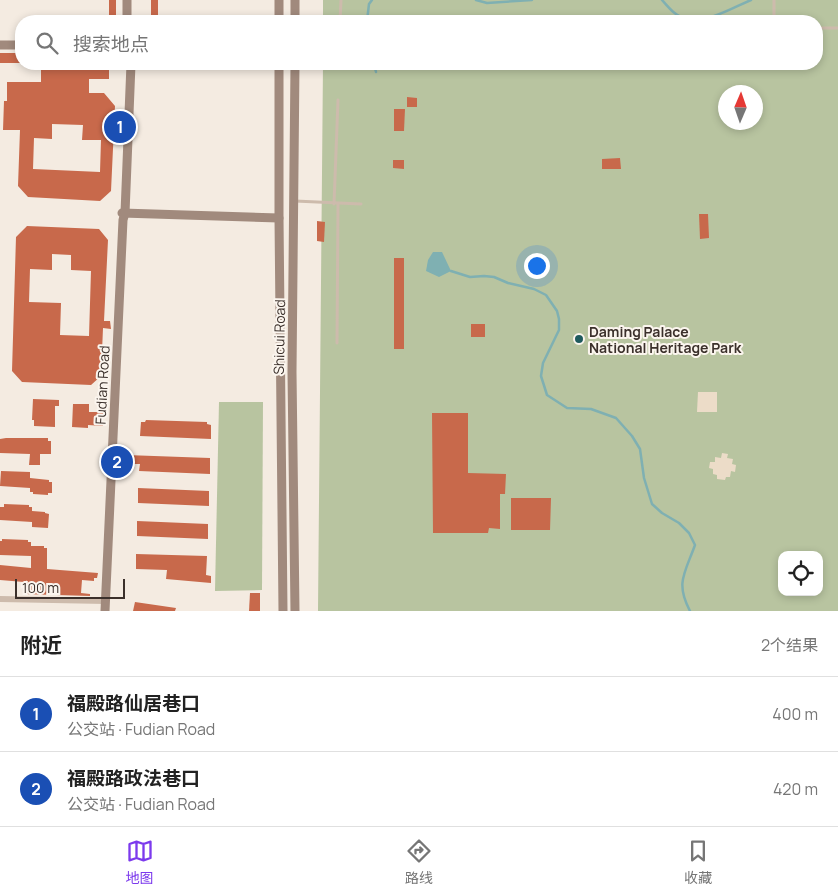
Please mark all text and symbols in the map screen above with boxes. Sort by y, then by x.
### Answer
search box [15,15,823,70]
icon: search [33,29,61,57]
text: 搜索地点 [73,31,149,57]
north arrow [718,85,763,130]
pin: 1 [104,108,136,146]
your location [524,253,550,279]
street label: Shicui Road [269,299,289,375]
place label: Daming Palace National Heritage Park [589,322,742,357]
marker: Daming Palace National Heritage Park [573,333,585,345]
street label: Fudian Road [90,345,114,425]
pin: 2 [101,443,133,481]
map controls [778,551,823,596]
button: locate [778,551,823,596]
scale bar [15,576,125,599]
text: 100 m [22,578,59,597]
text: 附近 [20,631,62,659]
text: 2个结果 [761,634,818,656]
text: 福殿路仙居巷口 [67,690,200,716]
text: 1 [32,703,40,725]
text: 400 m [772,703,818,725]
text: 公交站 · Fudian Road [67,718,215,740]
text: 福殿路政法巷口 [67,765,200,791]
text: 2 [31,778,41,800]
text: 420 m [773,778,818,800]
text: 公交站 · Fudian Road [67,793,215,815]
tab: 地图 [126,837,154,887]
tab: 路线 [405,837,433,887]
tab: 收藏 [684,837,712,887]

